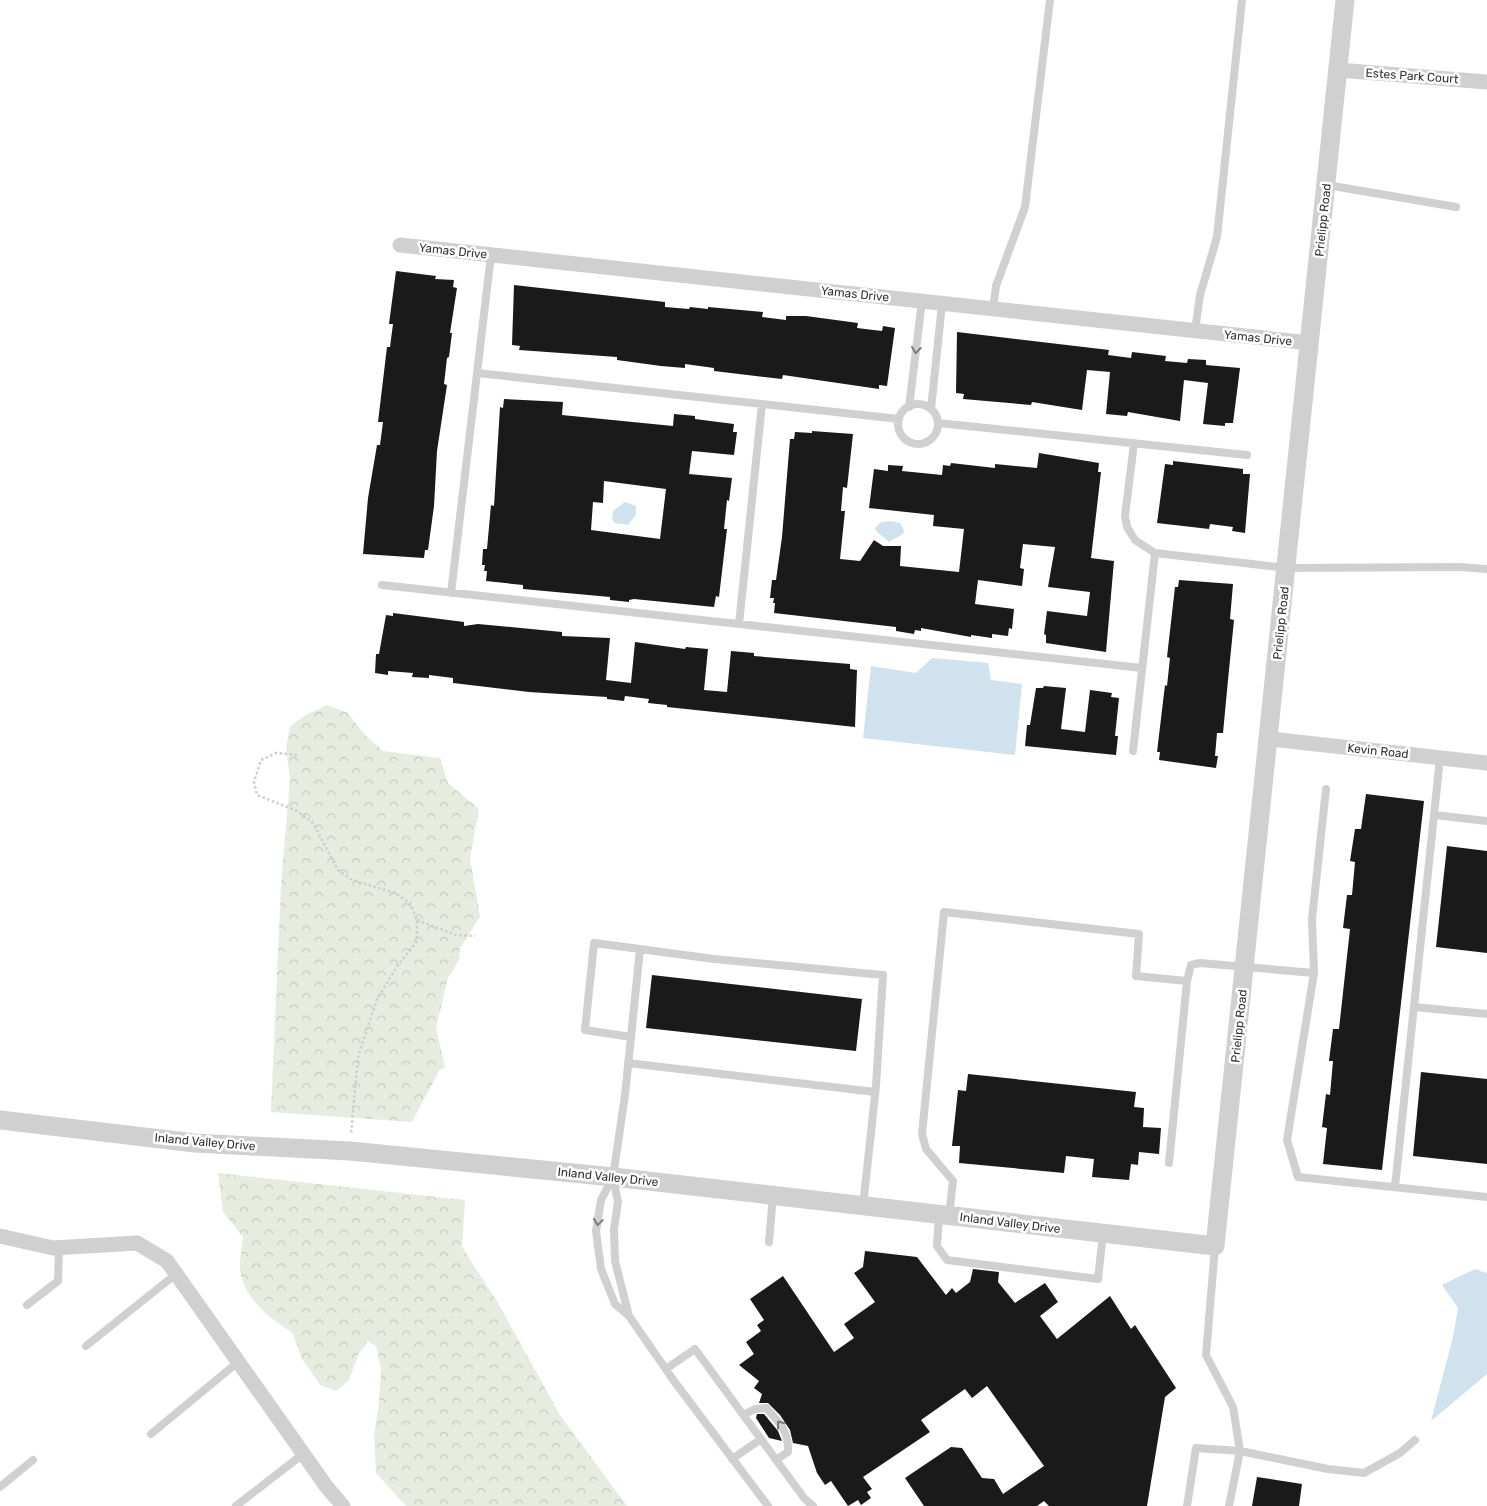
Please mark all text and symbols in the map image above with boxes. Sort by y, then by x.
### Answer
street label: Estes Park Court [1365,66,1459,86]
street label: Prielipp Road [1312,183,1334,257]
street label: Yamas Drive [418,240,488,262]
street label: Yamas Drive [820,283,890,305]
street label: Yamas Drive [1223,327,1293,349]
one-way arrow [911,346,922,354]
street label: Prielipp Road [1270,586,1292,660]
street label: Kevin Road [1347,741,1409,761]
street label: Prielipp Road [1228,989,1250,1063]
street label: Inland Valley Drive [154,1131,256,1153]
street label: Inland Valley Drive [557,1165,659,1189]
street label: Inland Valley Drive [959,1210,1061,1236]
one-way arrow [593,1218,603,1227]
one-way arrow [777,1421,785,1430]

